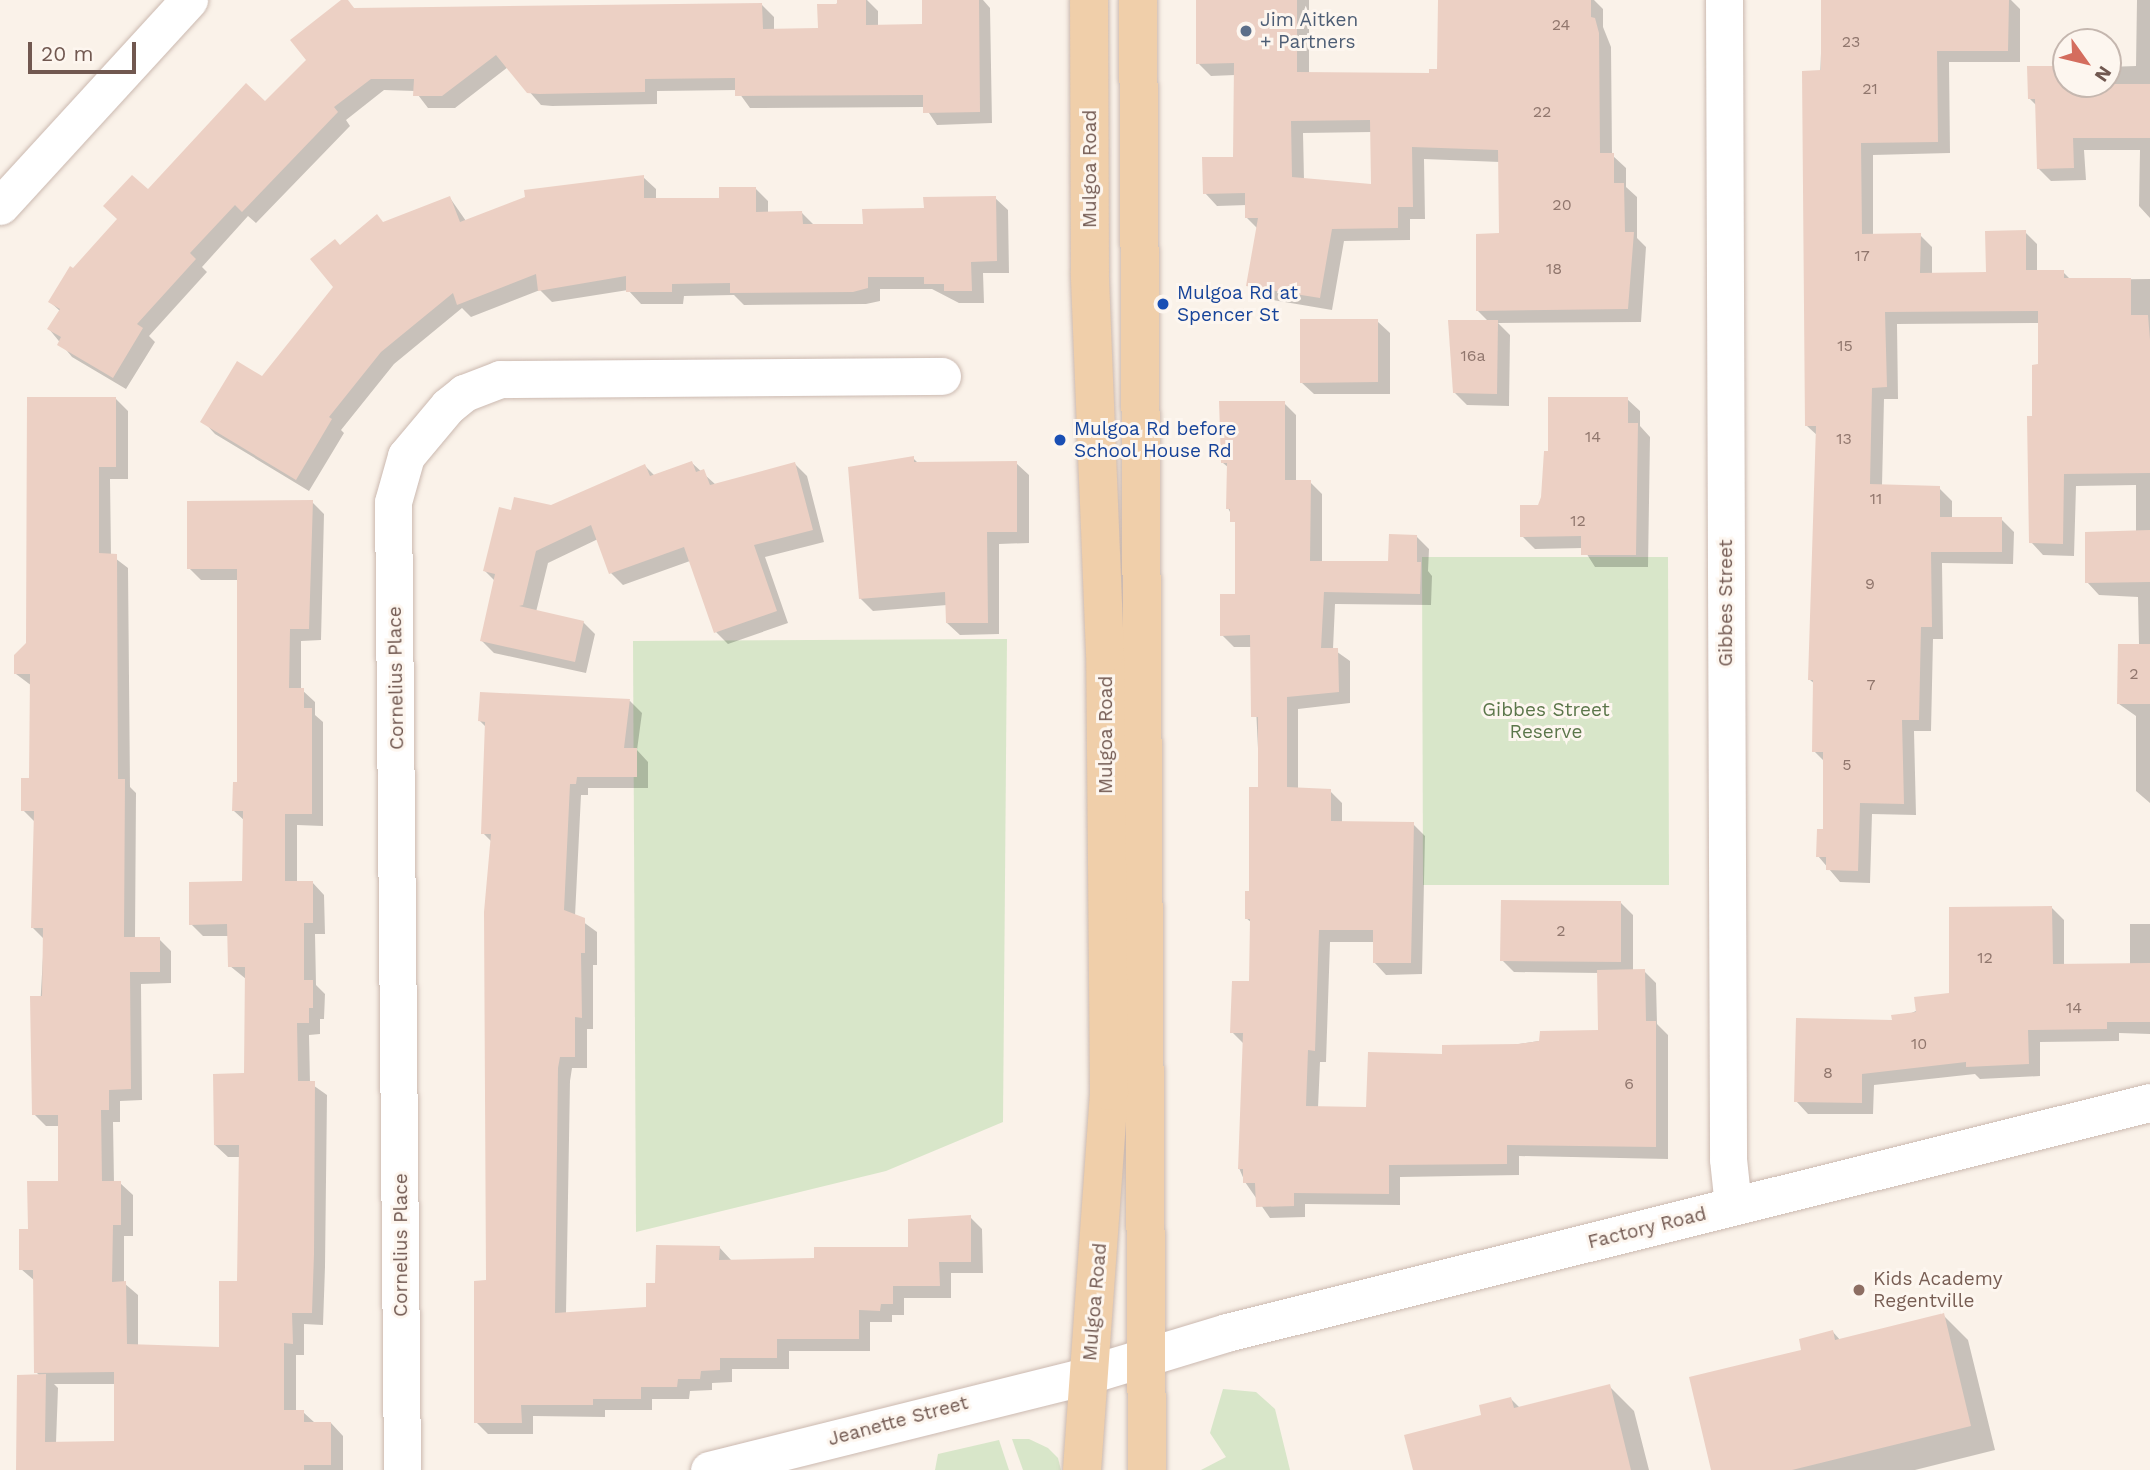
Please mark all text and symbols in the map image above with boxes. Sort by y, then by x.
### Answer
place label: Jim Aitken + Partners [1260,9,1359,53]
house number: 24 [1552,15,1570,35]
marker: Jim Aitken + Partners [1238,23,1254,39]
scale bar [32,28,140,72]
north arrow [2052,28,2122,98]
house number: 23 [1842,32,1860,52]
text: 20 m [41,41,93,66]
text: N [2090,62,2117,86]
house number: 21 [1862,79,1878,99]
house number: 22 [1533,102,1551,122]
street label: Mulgoa Road [1079,110,1101,228]
house number: 20 [1552,195,1572,215]
house number: 17 [1854,246,1870,266]
house number: 18 [1546,259,1562,279]
place label: Mulgoa Rd at Spencer St [1177,282,1298,326]
marker: Mulgoa Rd at Spencer St [1155,296,1171,312]
house number: 15 [1837,336,1853,356]
house number: 16a [1460,346,1486,366]
place label: Mulgoa Rd before School House Rd [1074,418,1237,462]
house number: 14 [1585,427,1601,447]
house number: 13 [1836,429,1852,449]
marker: Mulgoa Rd before School House Rd [1052,432,1068,448]
house number: 11 [1870,489,1882,509]
house number: 12 [1570,511,1586,531]
street label: Gibbes Street [1715,539,1737,667]
house number: 9 [1865,574,1875,594]
street label: Cornelius Place [383,606,409,750]
house number: 2 [2129,664,2139,684]
house number: 7 [1867,675,1875,695]
street label: Mulgoa Road [1095,676,1117,794]
park label: Gibbes Street Reserve [1482,699,1610,743]
house number: 5 [1842,755,1852,775]
house number: 2 [1556,921,1566,941]
house number: 12 [1977,948,1993,968]
house number: 14 [2066,998,2082,1018]
house number: 10 [1911,1034,1927,1054]
house number: 8 [1823,1063,1833,1083]
house number: 6 [1624,1074,1634,1094]
street label: Cornelius Place [390,1173,412,1317]
street label: Factory Road [1585,1202,1709,1254]
street label: Mulgoa Road [1078,1242,1112,1362]
place label: Kids Academy Regentville [1873,1268,2003,1312]
marker: Kids Academy Regentville [1851,1282,1867,1298]
street label: Jeanette Street [825,1391,971,1451]

